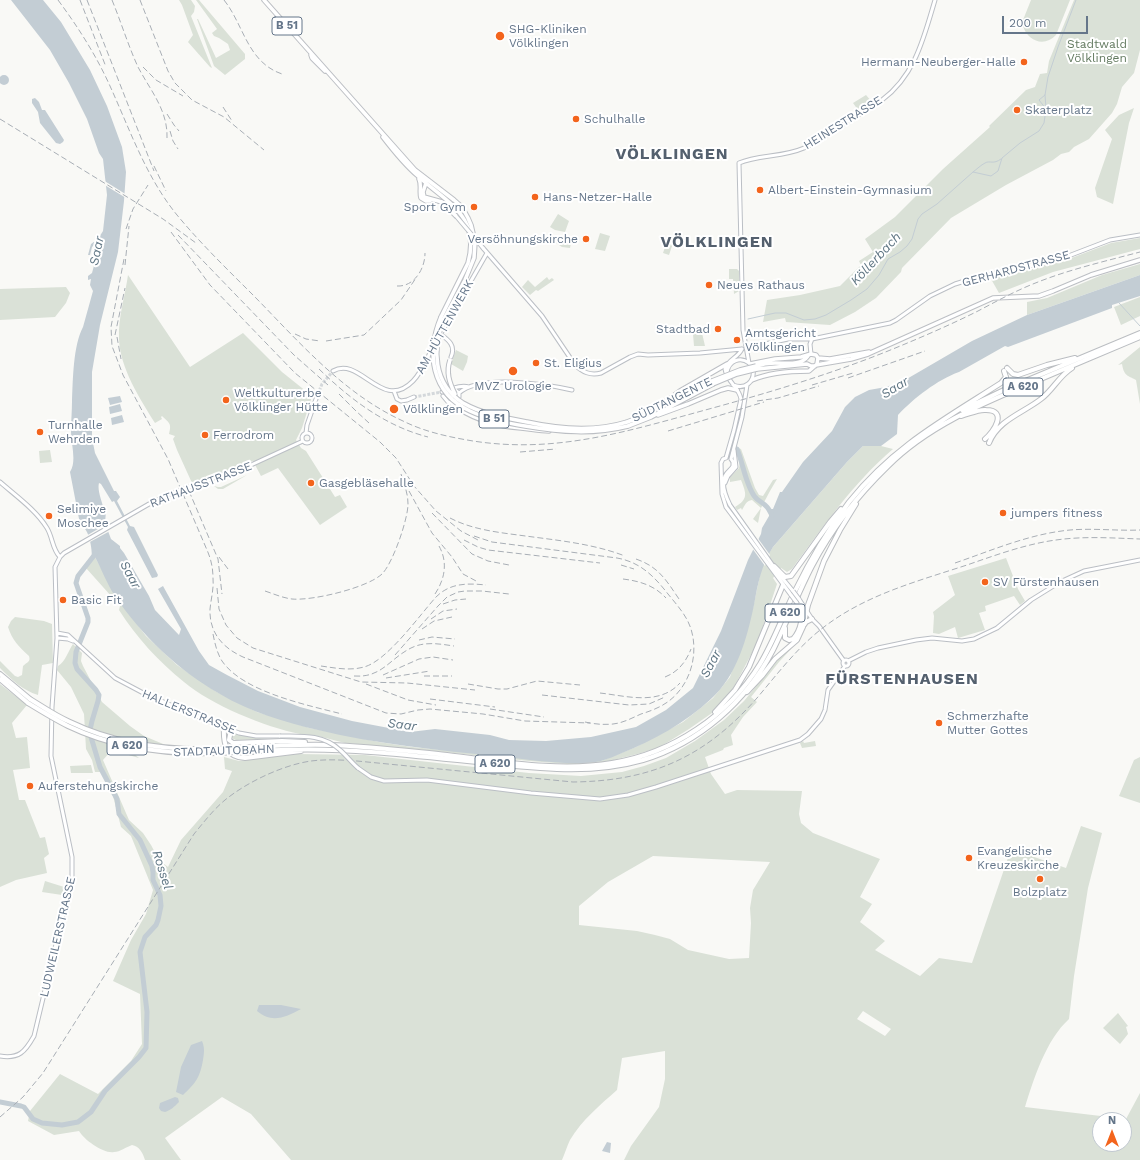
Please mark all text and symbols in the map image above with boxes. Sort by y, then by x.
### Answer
scale bar [1004,8,1090,34]
text: 200 m [1009,16,1046,30]
road number: B 51 [272,17,302,35]
place label: SHG-Kliniken Völklingen [509,22,587,50]
marker: SHG-Kliniken Völklingen [494,30,506,42]
park label: Stadtwald Völklingen [1067,37,1127,65]
place label: Hermann-Neuberger-Halle [861,55,1016,69]
marker: Hermann-Neuberger-Halle [1019,57,1029,67]
street label: HEINESTRASSE [801,93,885,153]
place label: Skaterplatz [1025,103,1092,117]
marker: Skaterplatz [1012,105,1022,115]
place label: Schulhalle [584,112,645,126]
marker: Schulhalle [571,114,581,124]
district label: VÖLKLINGEN [615,144,729,164]
place label: Albert-Einstein-Gymnasium [768,183,932,197]
marker: Albert-Einstein-Gymnasium [755,185,765,195]
place label: Hans-Netzer-Halle [543,190,652,204]
marker: Hans-Netzer-Halle [530,192,540,202]
place label: Sport Gym [404,200,466,214]
marker: Sport Gym [469,202,479,212]
water label: Köllerbach [848,229,904,289]
place label: Versöhnungskirche [468,232,578,246]
district label: VÖLKLINGEN [660,232,774,252]
marker: Versöhnungskirche [581,234,591,244]
water label: Saar [86,235,108,267]
street label: GERHARDSTRASSE [960,248,1072,290]
street label: AM HÜTTENWERK [413,277,477,377]
place label: Neues Rathaus [717,278,805,292]
marker: Neues Rathaus [704,280,714,290]
place label: Stadtbad [656,322,710,336]
marker: Stadtbad [713,324,723,334]
place label: Amtsgericht Völklingen [745,326,816,354]
marker: Amtsgericht Völklingen [732,335,742,345]
place label: St. Eligius [544,356,602,370]
marker: St. Eligius [531,358,541,368]
marker: MVZ Urologie [507,365,519,377]
street label: SÜDTANGENTE [630,374,714,426]
water label: Saar [878,374,912,402]
road number: A 620 [1003,378,1043,396]
place label: MVZ Urologie [474,379,552,393]
place label: Weltkulturerbe Völklinger Hütte [234,386,328,414]
marker: Weltkulturerbe Völklinger Hütte [221,395,231,405]
place label: Völklingen [403,402,463,416]
marker: Völklingen [388,403,400,415]
road number: B 51 [479,410,509,428]
place label: Turnhalle Wehrden [48,418,103,446]
marker: Turnhalle Wehrden [35,427,45,437]
place label: Ferrodrom [213,428,274,442]
marker: Ferrodrom [200,430,210,440]
street label: RATHAUSSTRASSE [148,459,254,511]
place label: Gasgebläsehalle [319,476,414,490]
marker: Gasgebläsehalle [306,478,316,488]
place label: Selimiye Moschee [57,502,109,530]
place label: jumpers fitness [1011,506,1102,520]
marker: jumpers fitness [998,508,1008,518]
marker: Selimiye Moschee [44,511,54,521]
water label: Saar [116,558,144,592]
place label: SV Fürstenhausen [993,575,1099,589]
marker: SV Fürstenhausen [980,577,990,587]
place label: Basic Fit [71,593,121,607]
marker: Basic Fit [58,595,68,605]
road number: A 620 [765,604,805,622]
water label: Saar [697,647,725,681]
district label: FÜRSTENHAUSEN [825,669,979,689]
street label: HALLERSTRASSE [140,687,238,737]
place label: Schmerzhafte Mutter Gottes [947,709,1029,737]
water label: Saar [386,715,418,735]
marker: Schmerzhafte Mutter Gottes [934,718,944,728]
road number: A 620 [107,737,147,755]
street label: STADTAUTOBAHN [173,742,275,760]
road number: A 620 [475,755,515,773]
place label: Auferstehungskirche [38,779,158,793]
marker: Auferstehungskirche [25,781,35,791]
place label: Evangelische Kreuzeskirche [977,844,1059,872]
water label: Rossel [148,848,176,892]
marker: Evangelische Kreuzeskirche [964,853,974,863]
marker: Bolzplatz [1035,874,1045,884]
street label: LUDWEILERSTRASSE [37,875,79,999]
place label: Bolzplatz [1013,885,1067,899]
north arrow [1092,1112,1132,1152]
text: N [1108,1114,1116,1127]

